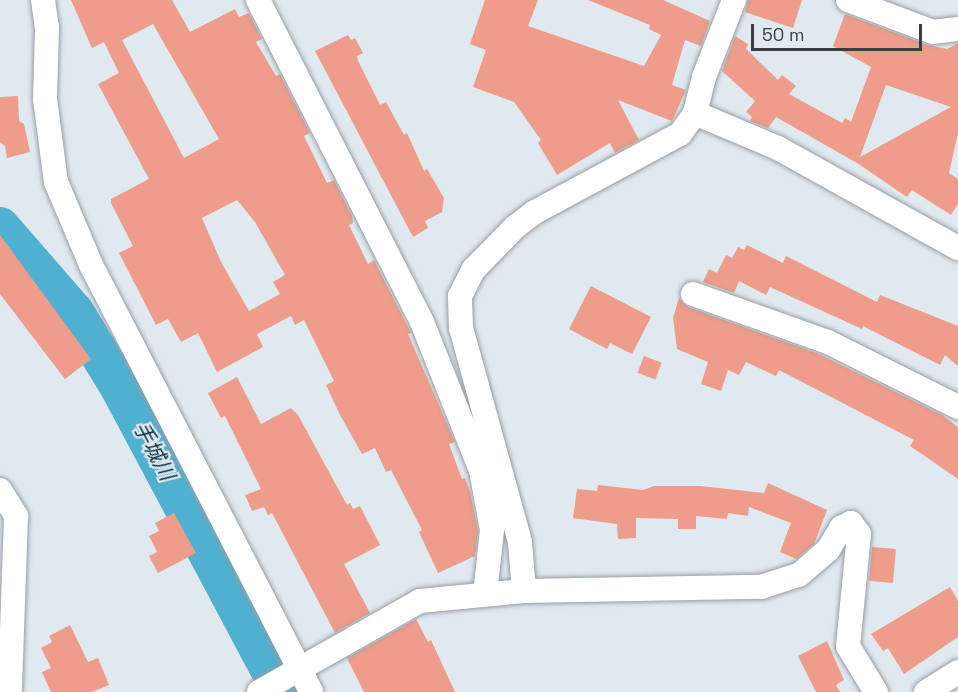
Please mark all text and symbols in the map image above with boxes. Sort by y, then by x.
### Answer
scale bar [754,12,925,50]
text: 50 m [762,23,804,46]
water label: 手城川 [128,417,180,485]

